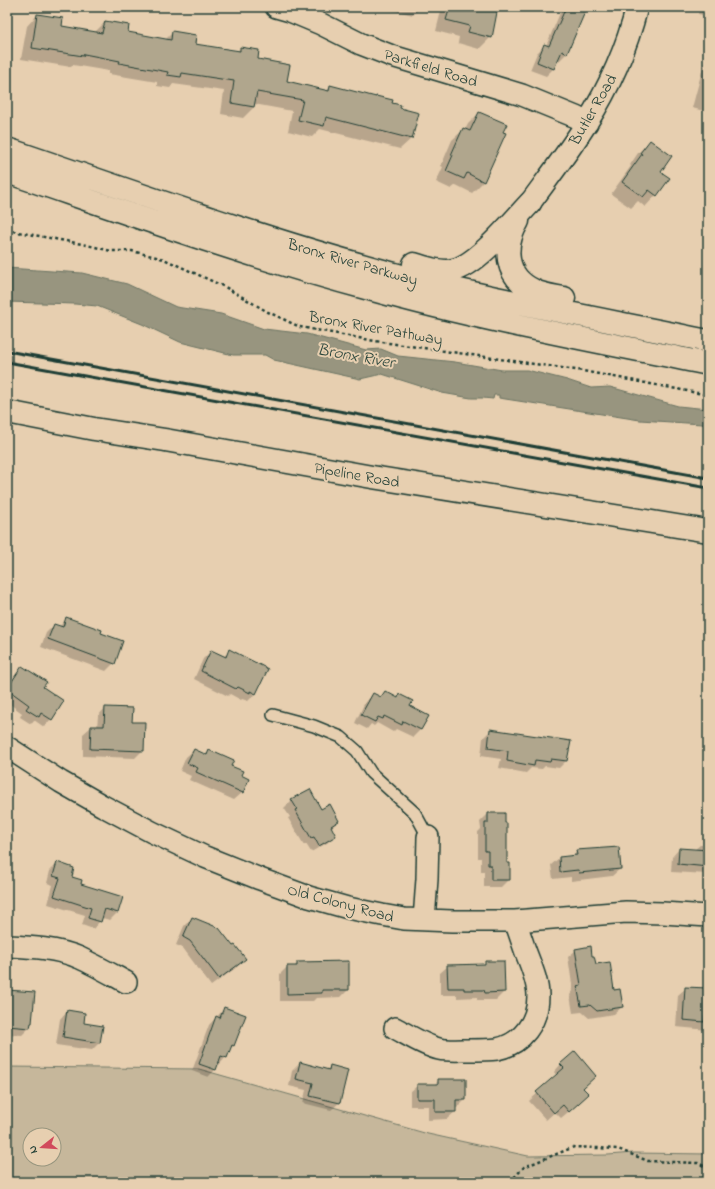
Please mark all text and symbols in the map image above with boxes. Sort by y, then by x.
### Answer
street label: Parkfield Road [381,43,480,95]
street label: Butler Road [563,70,624,151]
street label: Bronx River Parkway [284,233,421,293]
street label: Bronx River Pathway [306,305,445,353]
water label: Bronx River [315,337,399,376]
street label: Pipeline Road [312,457,401,495]
street label: Old Colony Road [285,878,396,930]
north arrow [22,1127,62,1167]
text: N [25,1144,42,1156]

